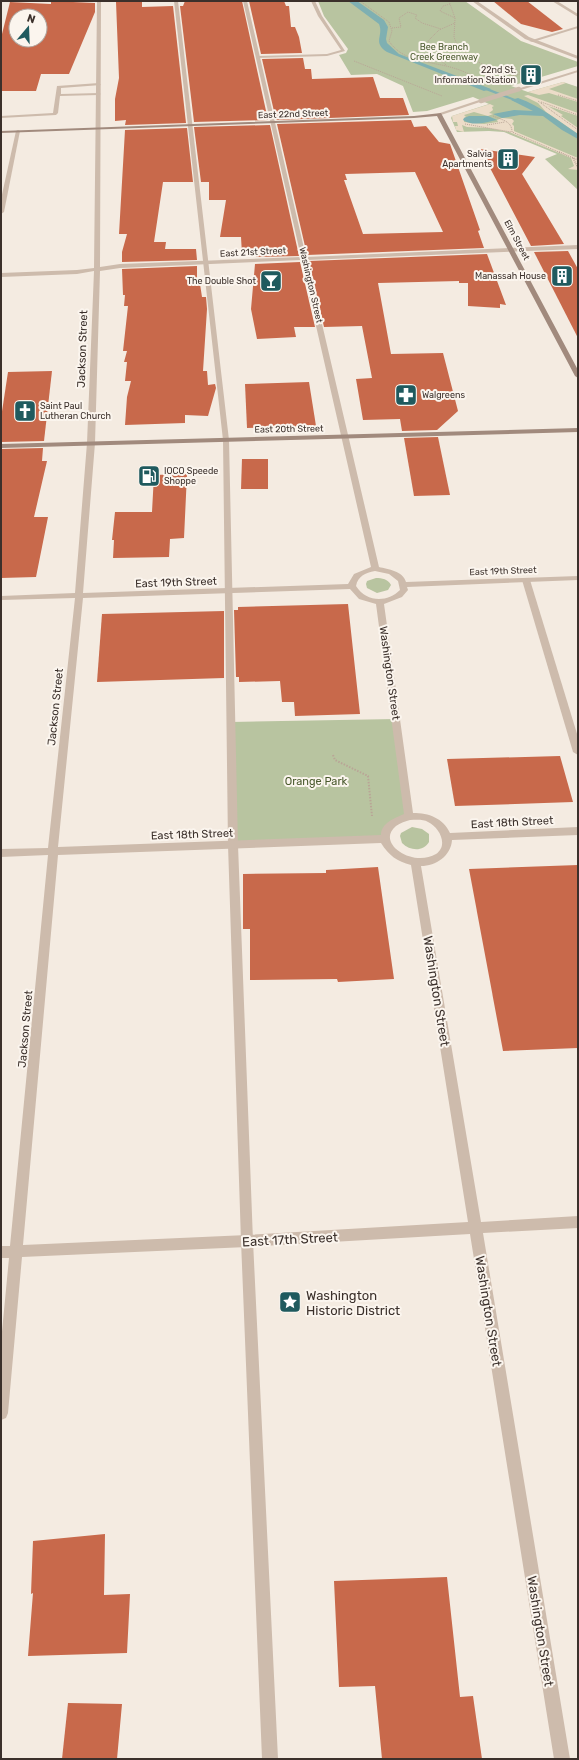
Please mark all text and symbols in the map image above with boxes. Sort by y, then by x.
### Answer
north arrow [8,8,48,48]
text: N [25,12,37,26]
park label: Bee Branch Creek Greenway [410,42,478,62]
building icon: 22nd St. Information Station [518,62,544,88]
place label: 22nd St. Information Station [434,65,516,85]
street label: East 22nd Street [258,108,329,120]
building icon: Salvia Apartments [495,146,521,172]
place label: Salvia Apartments [442,149,492,169]
street label: Elm Street [502,218,532,262]
street label: East 21st Street [220,245,287,259]
street label: Washington Street [297,246,325,324]
building icon: Manassah House [549,263,575,289]
bar icon: The Double Shot [258,268,284,294]
place label: Manassah House [475,271,546,281]
place label: The Double Shot [187,276,256,286]
street label: Jackson Street [75,309,90,388]
pharmacy icon: Walgreens [393,382,419,408]
place label: Walgreens [422,390,465,400]
church icon: Saint Paul Lutheran Church [12,398,38,424]
place label: Saint Paul Lutheran Church [40,401,111,421]
street label: East 20th Street [254,423,324,435]
fuel station icon: IOCO Speede Shoppe [136,463,162,489]
place label: IOCO Speede Shoppe [164,466,218,486]
street label: East 19th Street [469,565,537,577]
street label: East 19th Street [135,575,218,590]
street label: Washington Street [376,625,403,722]
street label: Jackson Street [45,667,66,746]
park label: Orange Park [285,775,348,788]
street label: East 18th Street [470,814,554,831]
street label: East 18th Street [151,827,234,842]
street label: Washington Street [419,935,453,1048]
street label: Jackson Street [16,989,35,1068]
street label: East 17th Street [242,1229,338,1249]
street label: Washington Street [471,1255,505,1368]
place label: Washington Historic District [306,1288,400,1318]
place icon: Washington Historic District [277,1289,303,1315]
street label: Washington Street [523,1575,557,1688]

